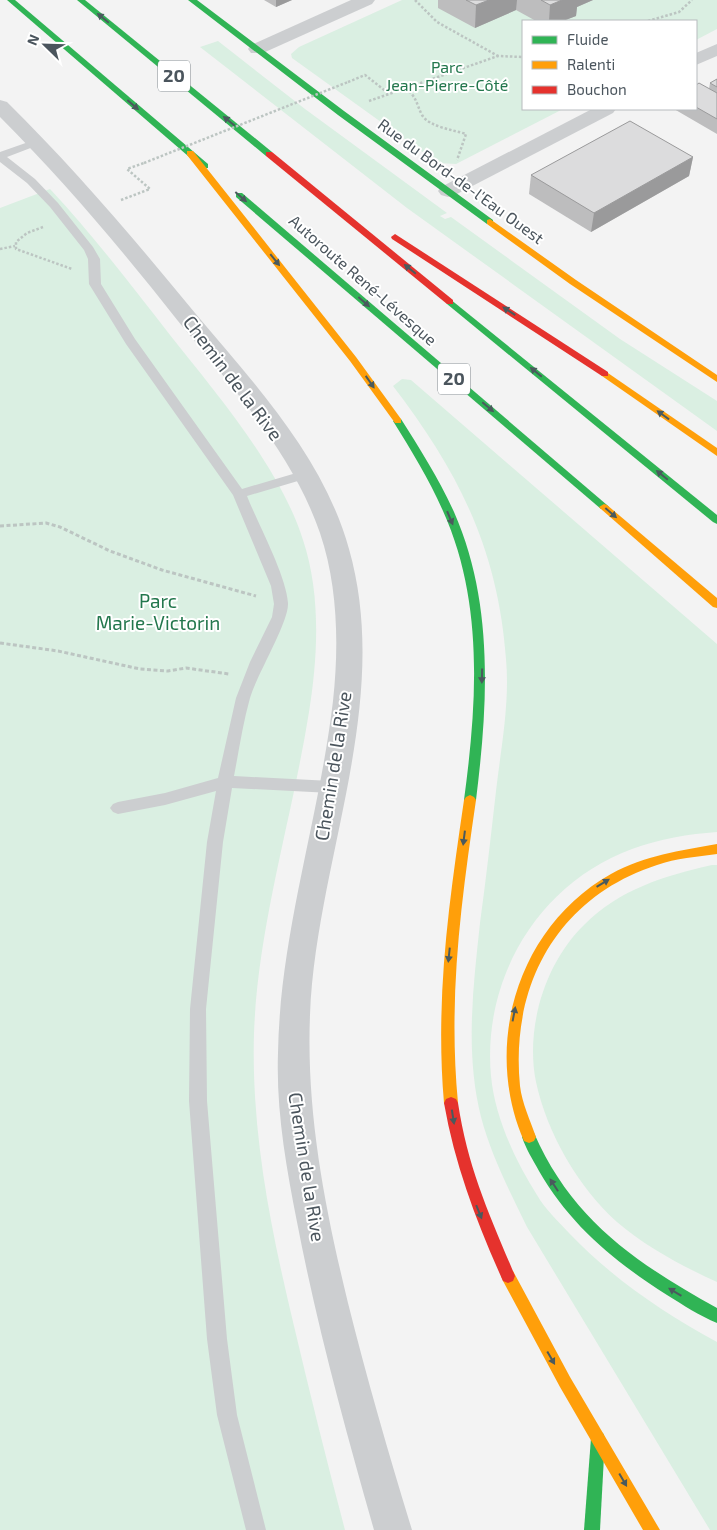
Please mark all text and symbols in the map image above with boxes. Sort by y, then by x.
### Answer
one-way arrow [97,13,109,24]
north arrow [20,20,70,70]
legend [522,20,697,110]
text: Fluide [567,30,608,48]
text: N [23,32,42,48]
text: Ralenti [567,55,615,73]
park label: Parc Jean-Pierre-Côté [386,57,508,94]
road number: 20 [158,60,190,92]
text: Bouchon [567,80,627,98]
one-way arrow [127,99,140,110]
street label: Rue du Bord-de-l'Eau Ouest [375,114,548,247]
one-way arrow [222,116,235,127]
one-way arrow [234,191,247,202]
street label: Autoroute René-Lévesque [286,210,441,349]
one-way arrow [270,253,281,266]
one-way arrow [405,263,417,275]
one-way arrow [357,297,370,308]
one-way arrow [502,306,515,316]
street label: Chemin de la Rive [179,310,288,445]
road number: 20 [438,364,470,394]
one-way arrow [530,366,543,377]
one-way arrow [365,376,375,389]
one-way arrow [481,402,494,413]
one-way arrow [657,409,670,420]
one-way arrow [656,469,669,480]
one-way arrow [605,507,617,519]
one-way arrow [447,511,455,525]
park label: Parc Marie-Victorin [96,589,220,634]
one-way arrow [477,668,485,684]
street label: Chemin de la Rive [309,690,356,842]
one-way arrow [459,830,467,846]
one-way arrow [596,879,609,888]
one-way arrow [445,947,453,963]
one-way arrow [511,1005,519,1021]
street label: Chemin de la Rive [284,1091,331,1243]
one-way arrow [450,1109,458,1125]
one-way arrow [550,1178,559,1191]
one-way arrow [476,1205,484,1219]
one-way arrow [667,1288,682,1296]
one-way arrow [547,1351,556,1364]
one-way arrow [618,1473,627,1487]

